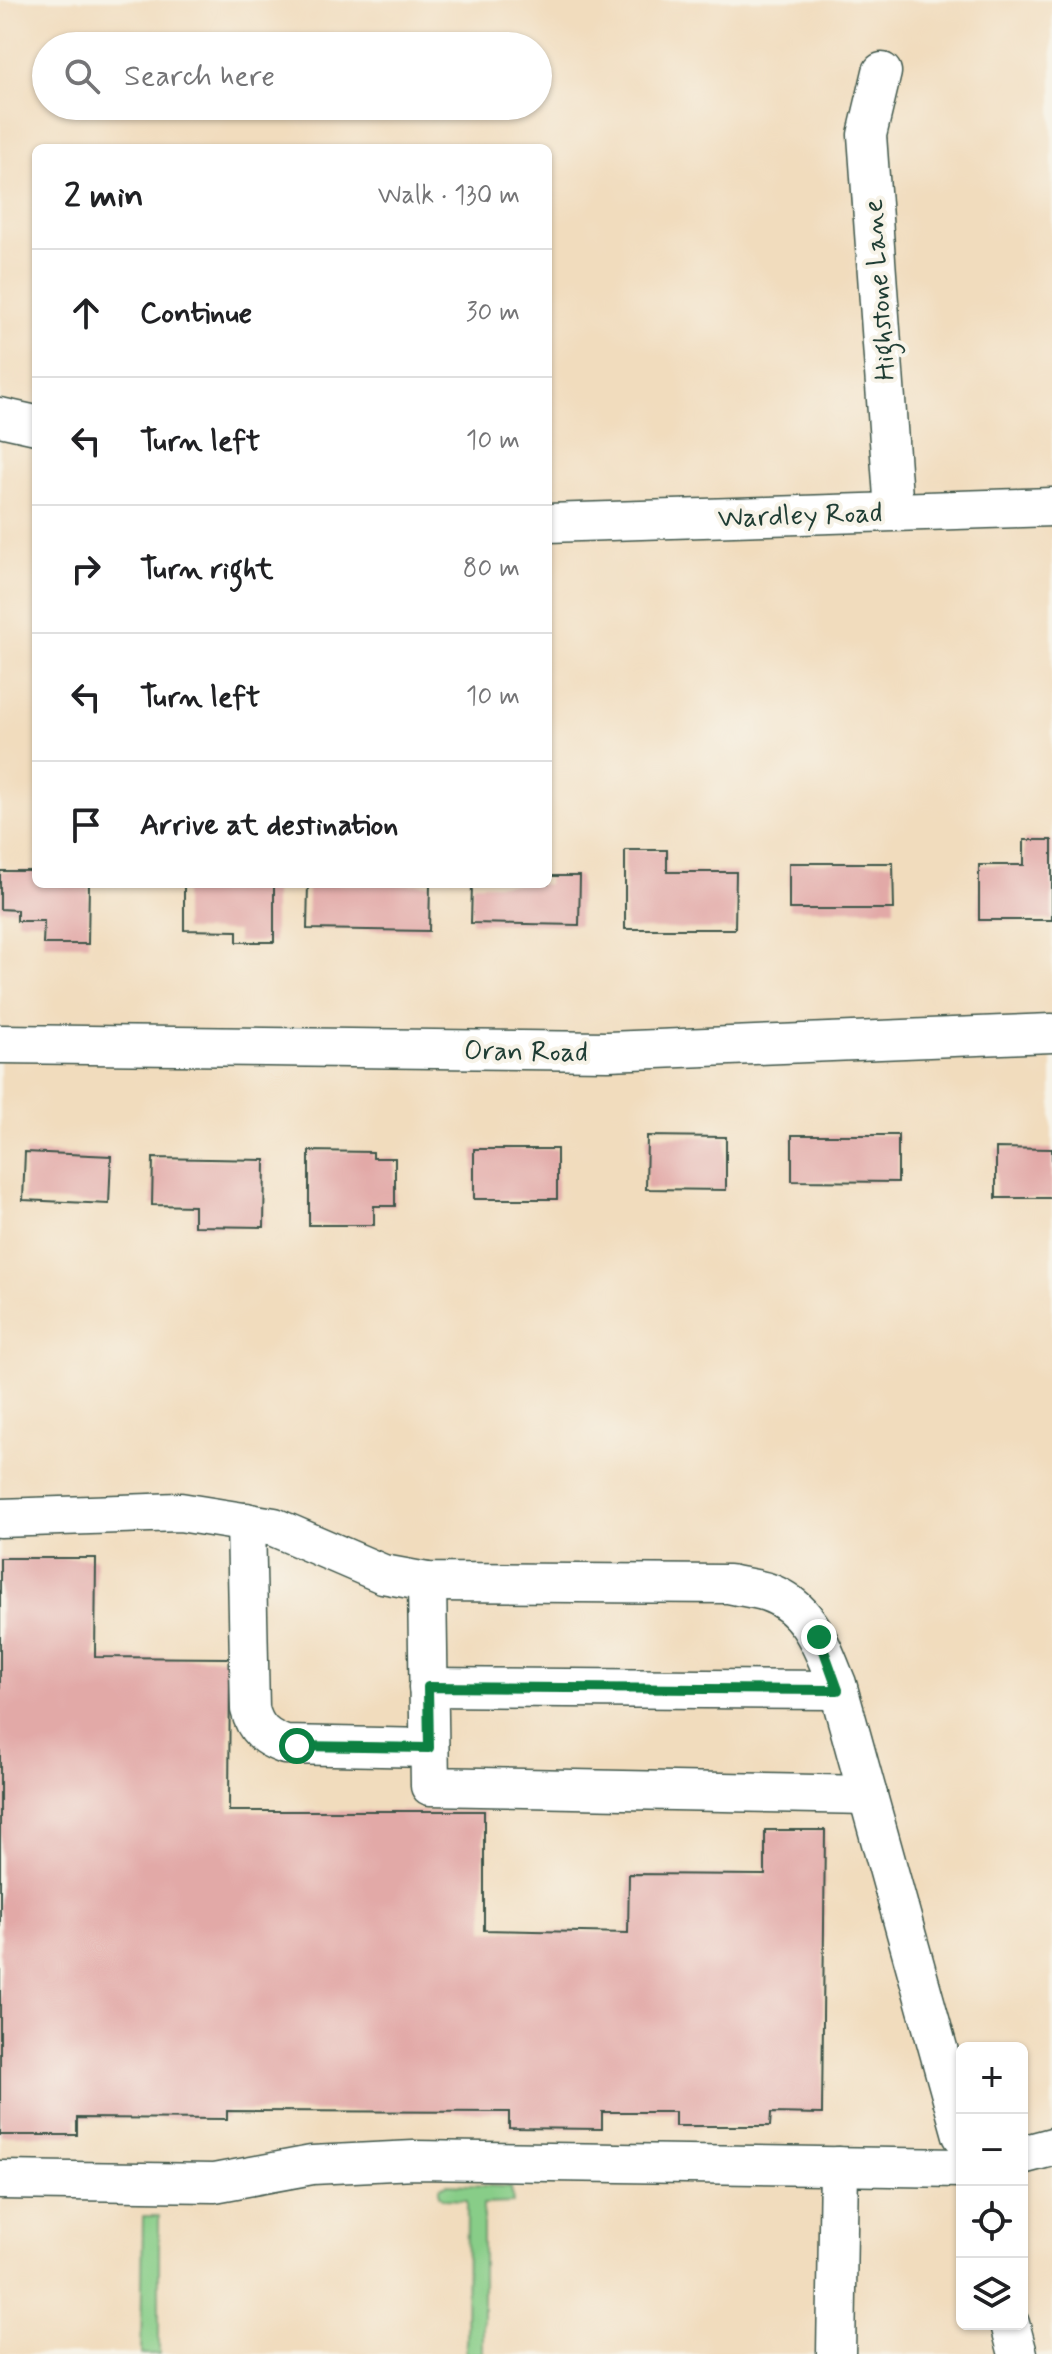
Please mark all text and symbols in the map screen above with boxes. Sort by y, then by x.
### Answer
search box [32,32,552,120]
icon: search [60,54,104,98]
text: Search here [124,57,275,96]
text: 2 min [64,174,144,219]
text: Walk · 130 m [378,179,520,213]
street label: Highstone Lane [856,198,908,382]
icon: ahead [64,291,108,335]
text: Continue [140,294,252,333]
text: 30 m [466,296,520,330]
icon: left [64,419,108,463]
text: Turn left [140,422,260,461]
text: 10 m [466,424,520,458]
street label: Wardley Road [717,495,883,538]
icon: right [64,547,108,591]
text: Turn right [140,550,273,589]
text: 80 m [463,552,520,586]
icon: left [64,675,108,719]
text: Turn left [140,678,260,717]
text: 10 m [466,680,520,714]
icon: arrive [64,803,108,847]
text: Arrive at destination [140,806,398,845]
street label: Oran Road [464,1033,588,1072]
route end [801,1619,837,1655]
route start [279,1728,315,1764]
map controls [956,2042,1028,2330]
button: + [956,2042,1028,2114]
button: − [956,2114,1028,2186]
button: locate [956,2186,1028,2258]
button: layers [956,2258,1028,2330]

